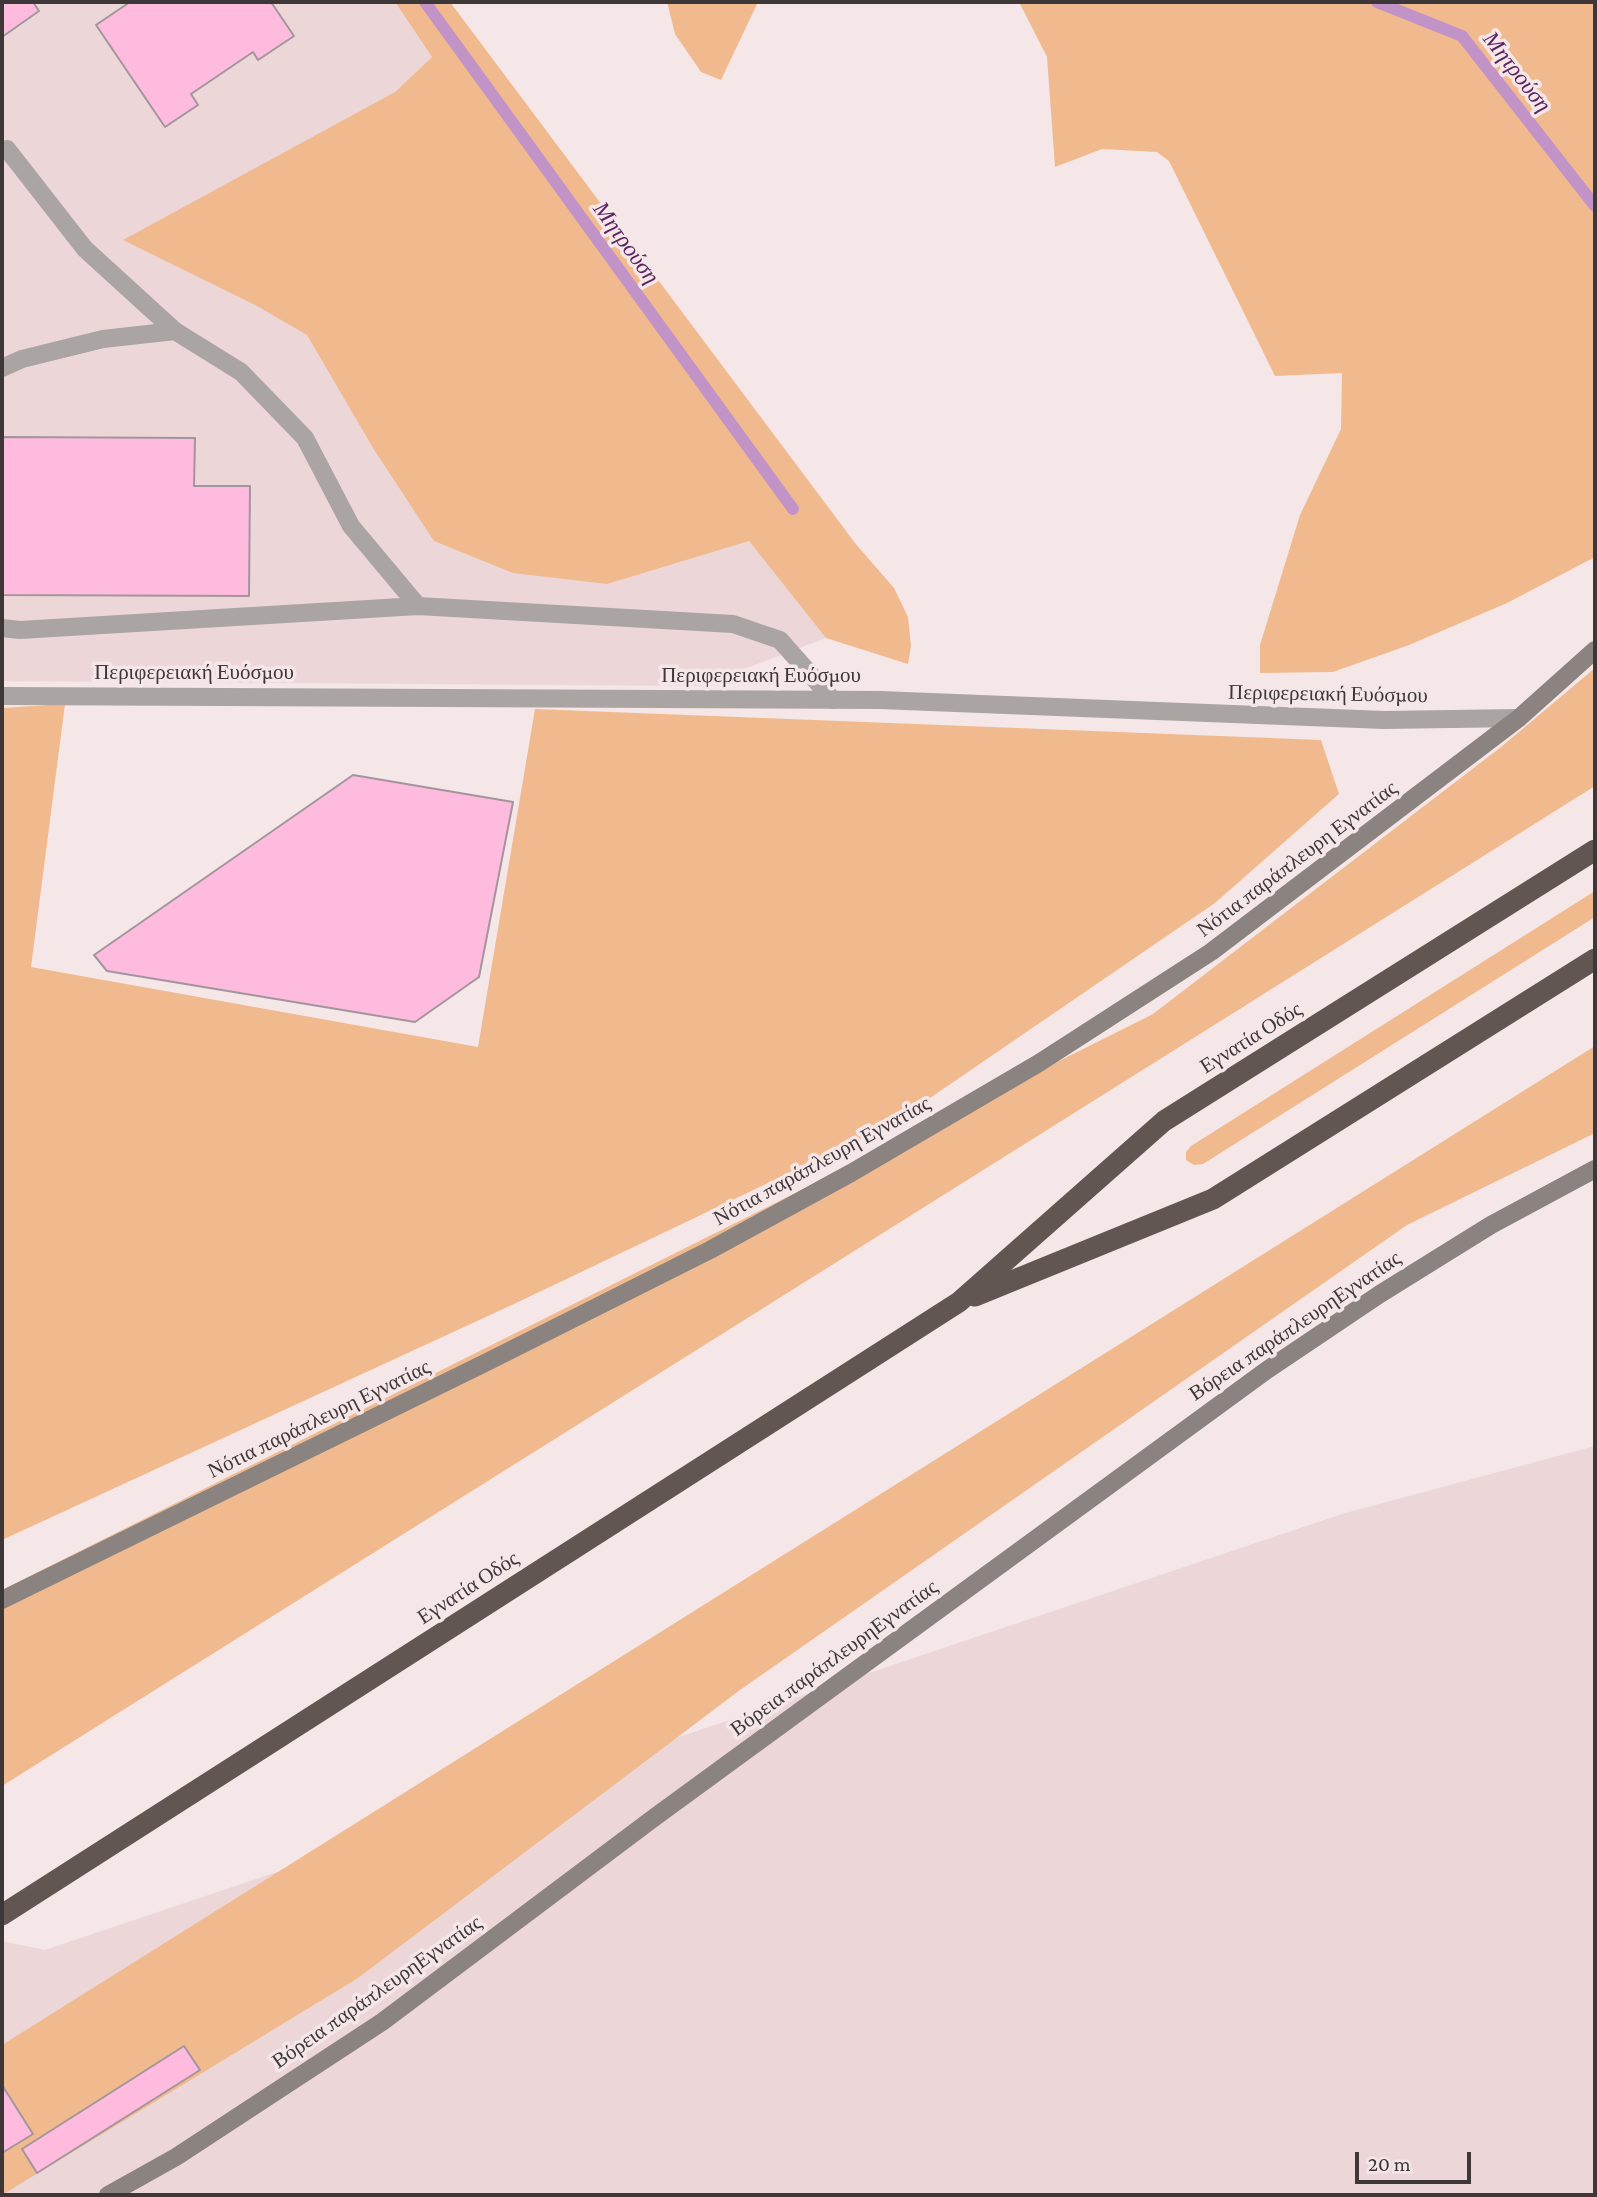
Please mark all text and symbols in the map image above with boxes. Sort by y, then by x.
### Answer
water label: Μητρούση [1477,26,1557,118]
water label: Μητρούση [587,197,665,289]
street label: Περιφερειακή Ευόσμου [94,660,294,686]
street label: Περιφερειακή Ευόσμου [661,663,861,689]
street label: Περιφερειακή Ευόσμου [1228,680,1428,708]
street label: Νότια παράπλευρη Εγνατίας [1192,775,1402,943]
street label: Εγνατία Οδός [1195,997,1307,1079]
street label: Νότια παράπλευρη Εγνατίας [709,1091,935,1231]
street label: Βόρεια παράπλευρηΕγνατίας [1184,1246,1406,1406]
street label: Νότια παράπλευρη Εγνατίας [204,1354,434,1484]
street label: Εγνατία Οδός [413,1546,523,1630]
street label: Βόρεια παράπλευρηΕγνατίας [726,1574,942,1742]
street label: Βόρεια παράπλευρηΕγνατίας [267,1910,487,2074]
scale bar [1359,2138,1474,2182]
text: 20 m [1368,2152,1411,2176]

